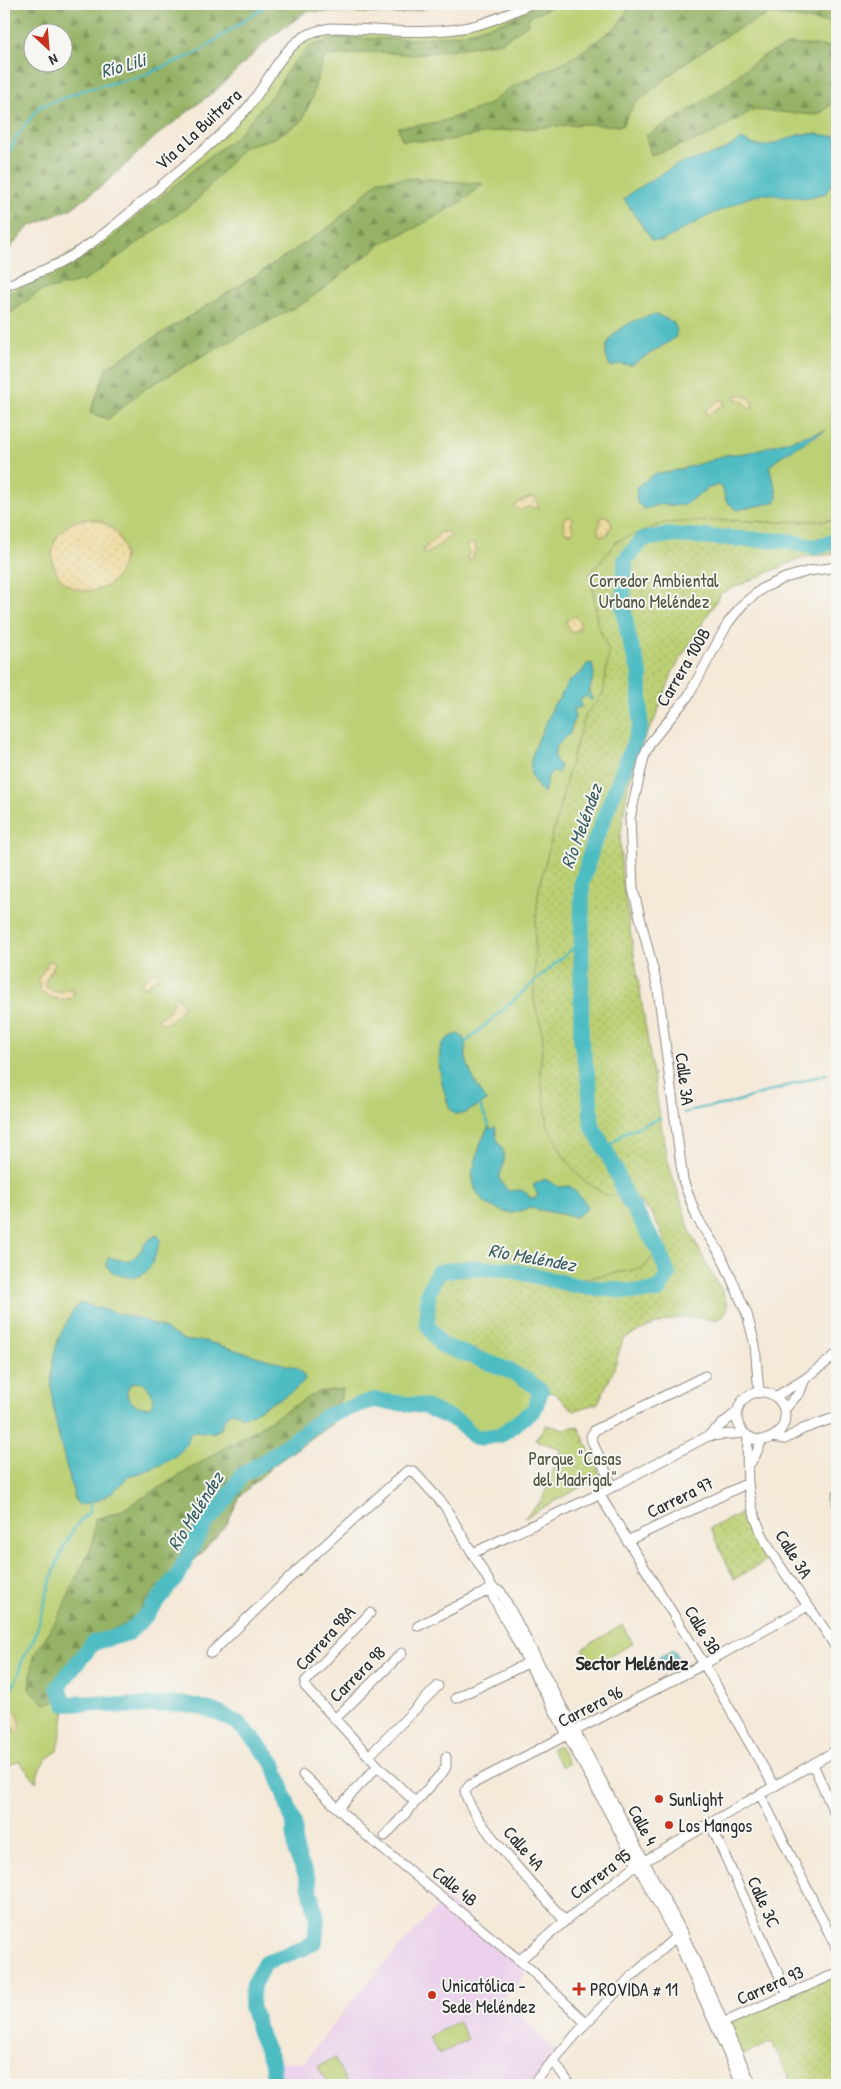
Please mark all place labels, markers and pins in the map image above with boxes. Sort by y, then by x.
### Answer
place label: Sunlight [669,1787,724,1812]
marker: Sunlight [653,1793,665,1805]
place label: Los Mangos [679,1813,752,1838]
marker: Los Mangos [663,1819,675,1831]
place label: Unicatólica - Sede Meléndez [442,1973,536,2019]
place label: PROVIDA # 11 [590,1977,678,2002]
marker: PROVIDA # 11 [572,1982,586,1996]
marker: Unicatólica - Sede Meléndez [426,1989,438,2001]

